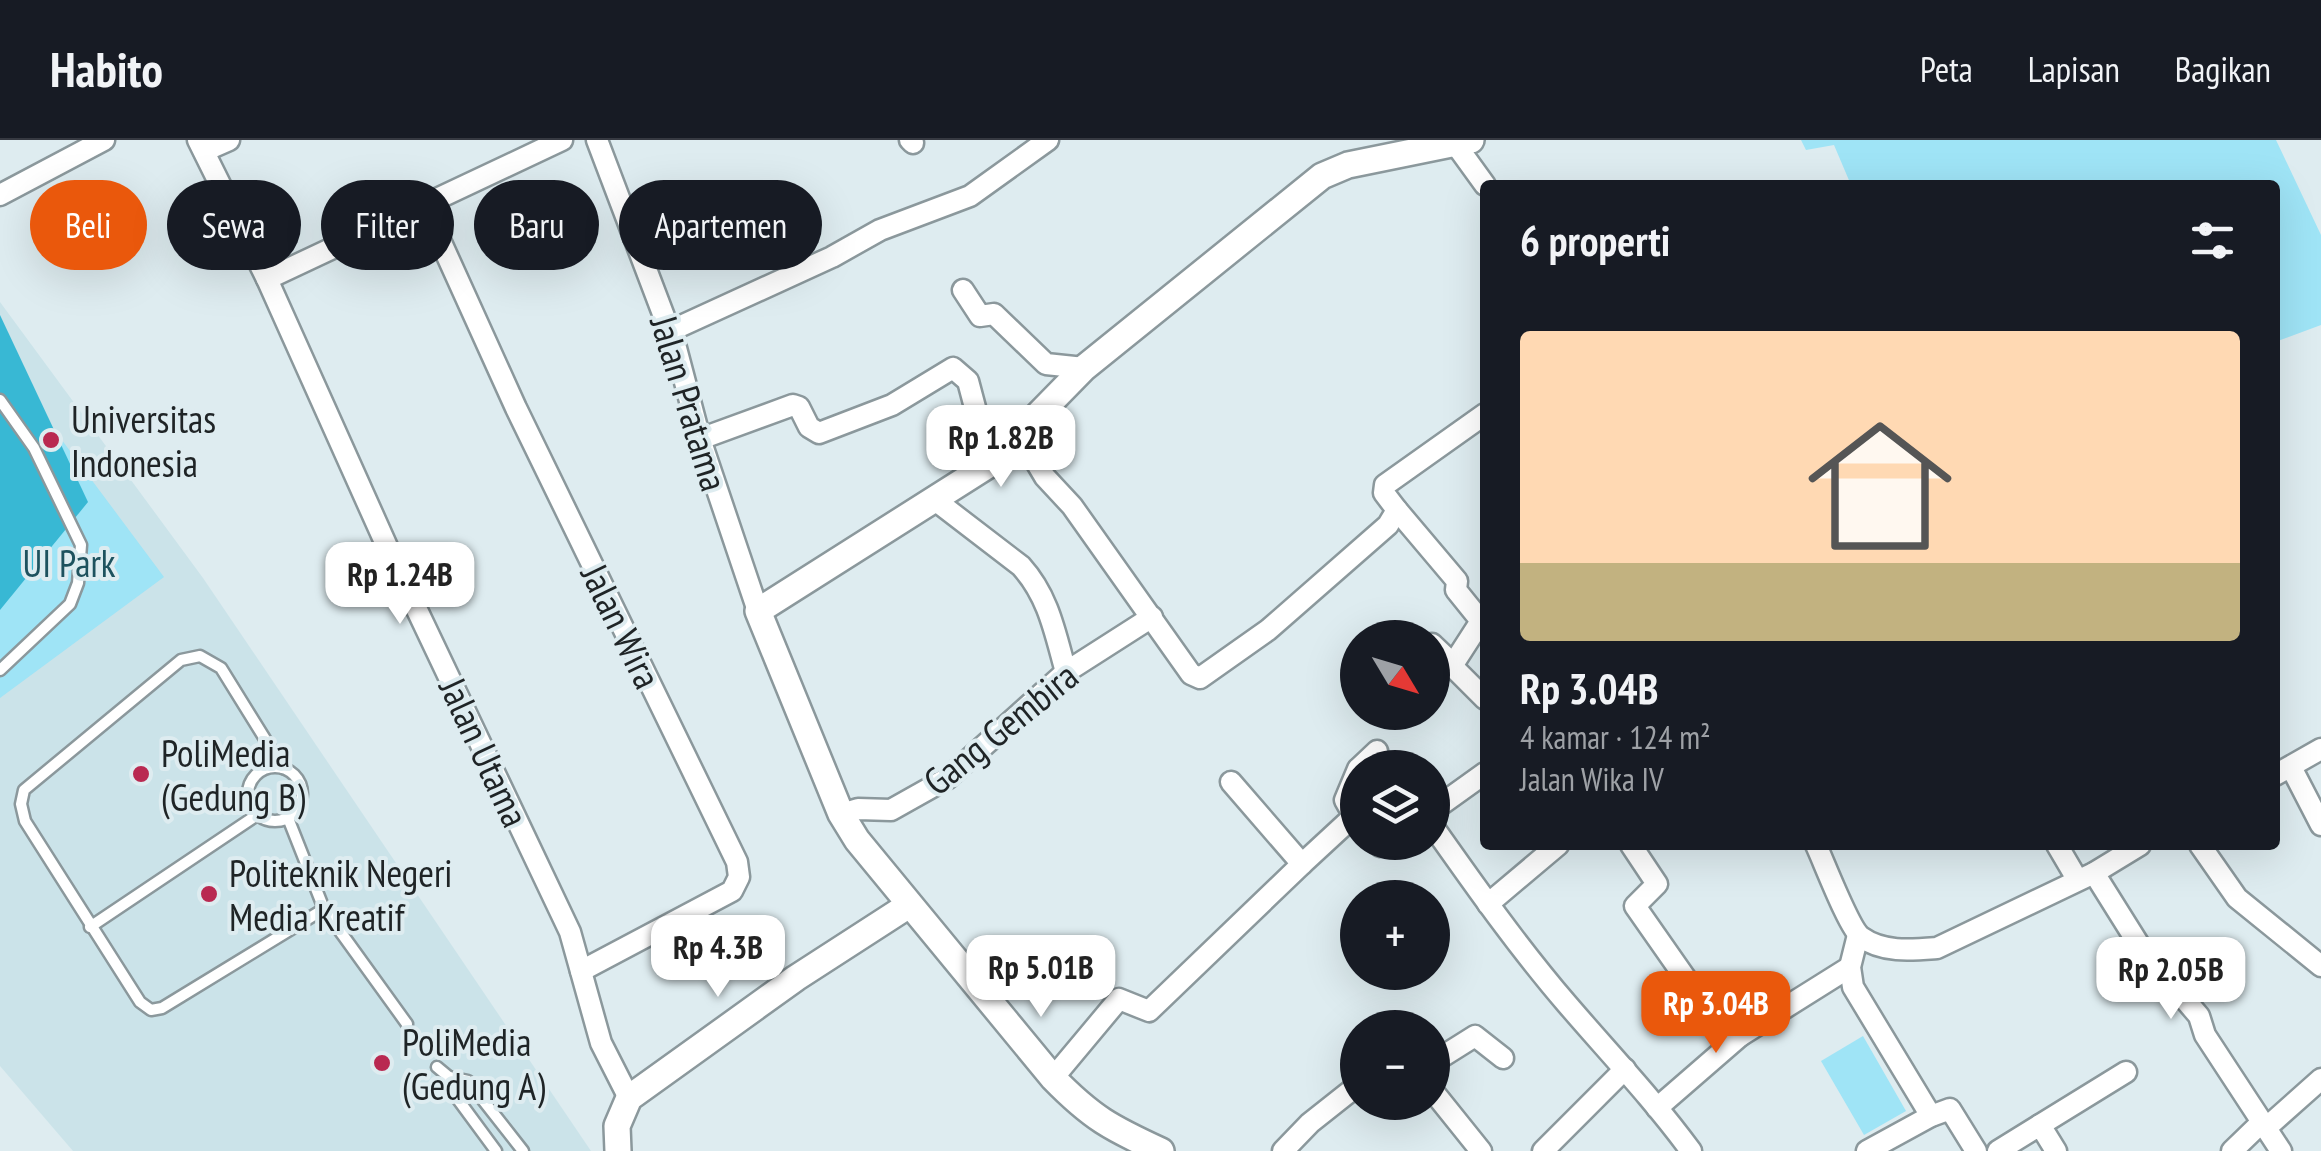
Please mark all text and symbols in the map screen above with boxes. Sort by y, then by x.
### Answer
text: Habito [50,38,163,100]
text: Peta [1920,46,1973,92]
text: Lapisan [2028,46,2120,92]
text: Bagikan [2175,46,2271,92]
chip: Beli [30,180,147,270]
chip: Sewa [167,180,301,270]
chip: Filter [321,180,454,270]
chip: Baru [474,180,599,270]
chip: Apartemen [619,180,822,270]
text: 6 properti [1520,213,1670,268]
icon: filters [2185,213,2240,268]
street label: Jalan Pratama [640,309,740,496]
place label: Universitas Indonesia [71,394,216,487]
icon: home [1790,396,1970,576]
pin: Rp 1.82B [898,405,1104,490]
text: Rp 1.82B [948,416,1054,458]
marker: Universitas Indonesia [40,429,62,451]
park label: UI Park [22,538,116,587]
pin: Rp 1.24B [297,542,503,627]
text: Rp 1.24B [347,553,453,595]
street label: Jalan Wira [571,555,673,696]
north arrow [1340,620,1450,730]
map controls [1340,620,1450,1120]
street label: Gang Gembira [913,651,1087,805]
text: Rp 3.04B [1520,661,1658,716]
street label: Jalan Utama [429,669,541,834]
text: 4 kamar · 124 m² [1520,716,1711,758]
place label: PoliMedia (Gedung B) [161,728,305,821]
button: layers [1340,750,1450,860]
text: Jalan Wika IV [1520,758,1664,800]
marker: PoliMedia (Gedung B) [130,763,152,785]
place label: Politeknik Negeri Media Kreatif [229,848,453,941]
button: + [1340,880,1450,990]
marker: Politeknik Negeri Media Kreatif [198,883,220,905]
pin: Rp 4.3B [626,915,810,1000]
text: Rp 4.3B [673,926,763,968]
pin: Rp 5.01B [938,935,1144,1020]
pin: Rp 2.05B [2068,937,2274,1022]
text: Rp 5.01B [988,946,1094,988]
text: Rp 2.05B [2118,948,2224,990]
pin: Rp 3.04B [1613,971,1819,1056]
text: Rp 3.04B [1663,982,1769,1024]
button: − [1340,1010,1450,1120]
place label: PoliMedia (Gedung A) [402,1017,545,1110]
marker: PoliMedia (Gedung A) [371,1052,393,1074]

